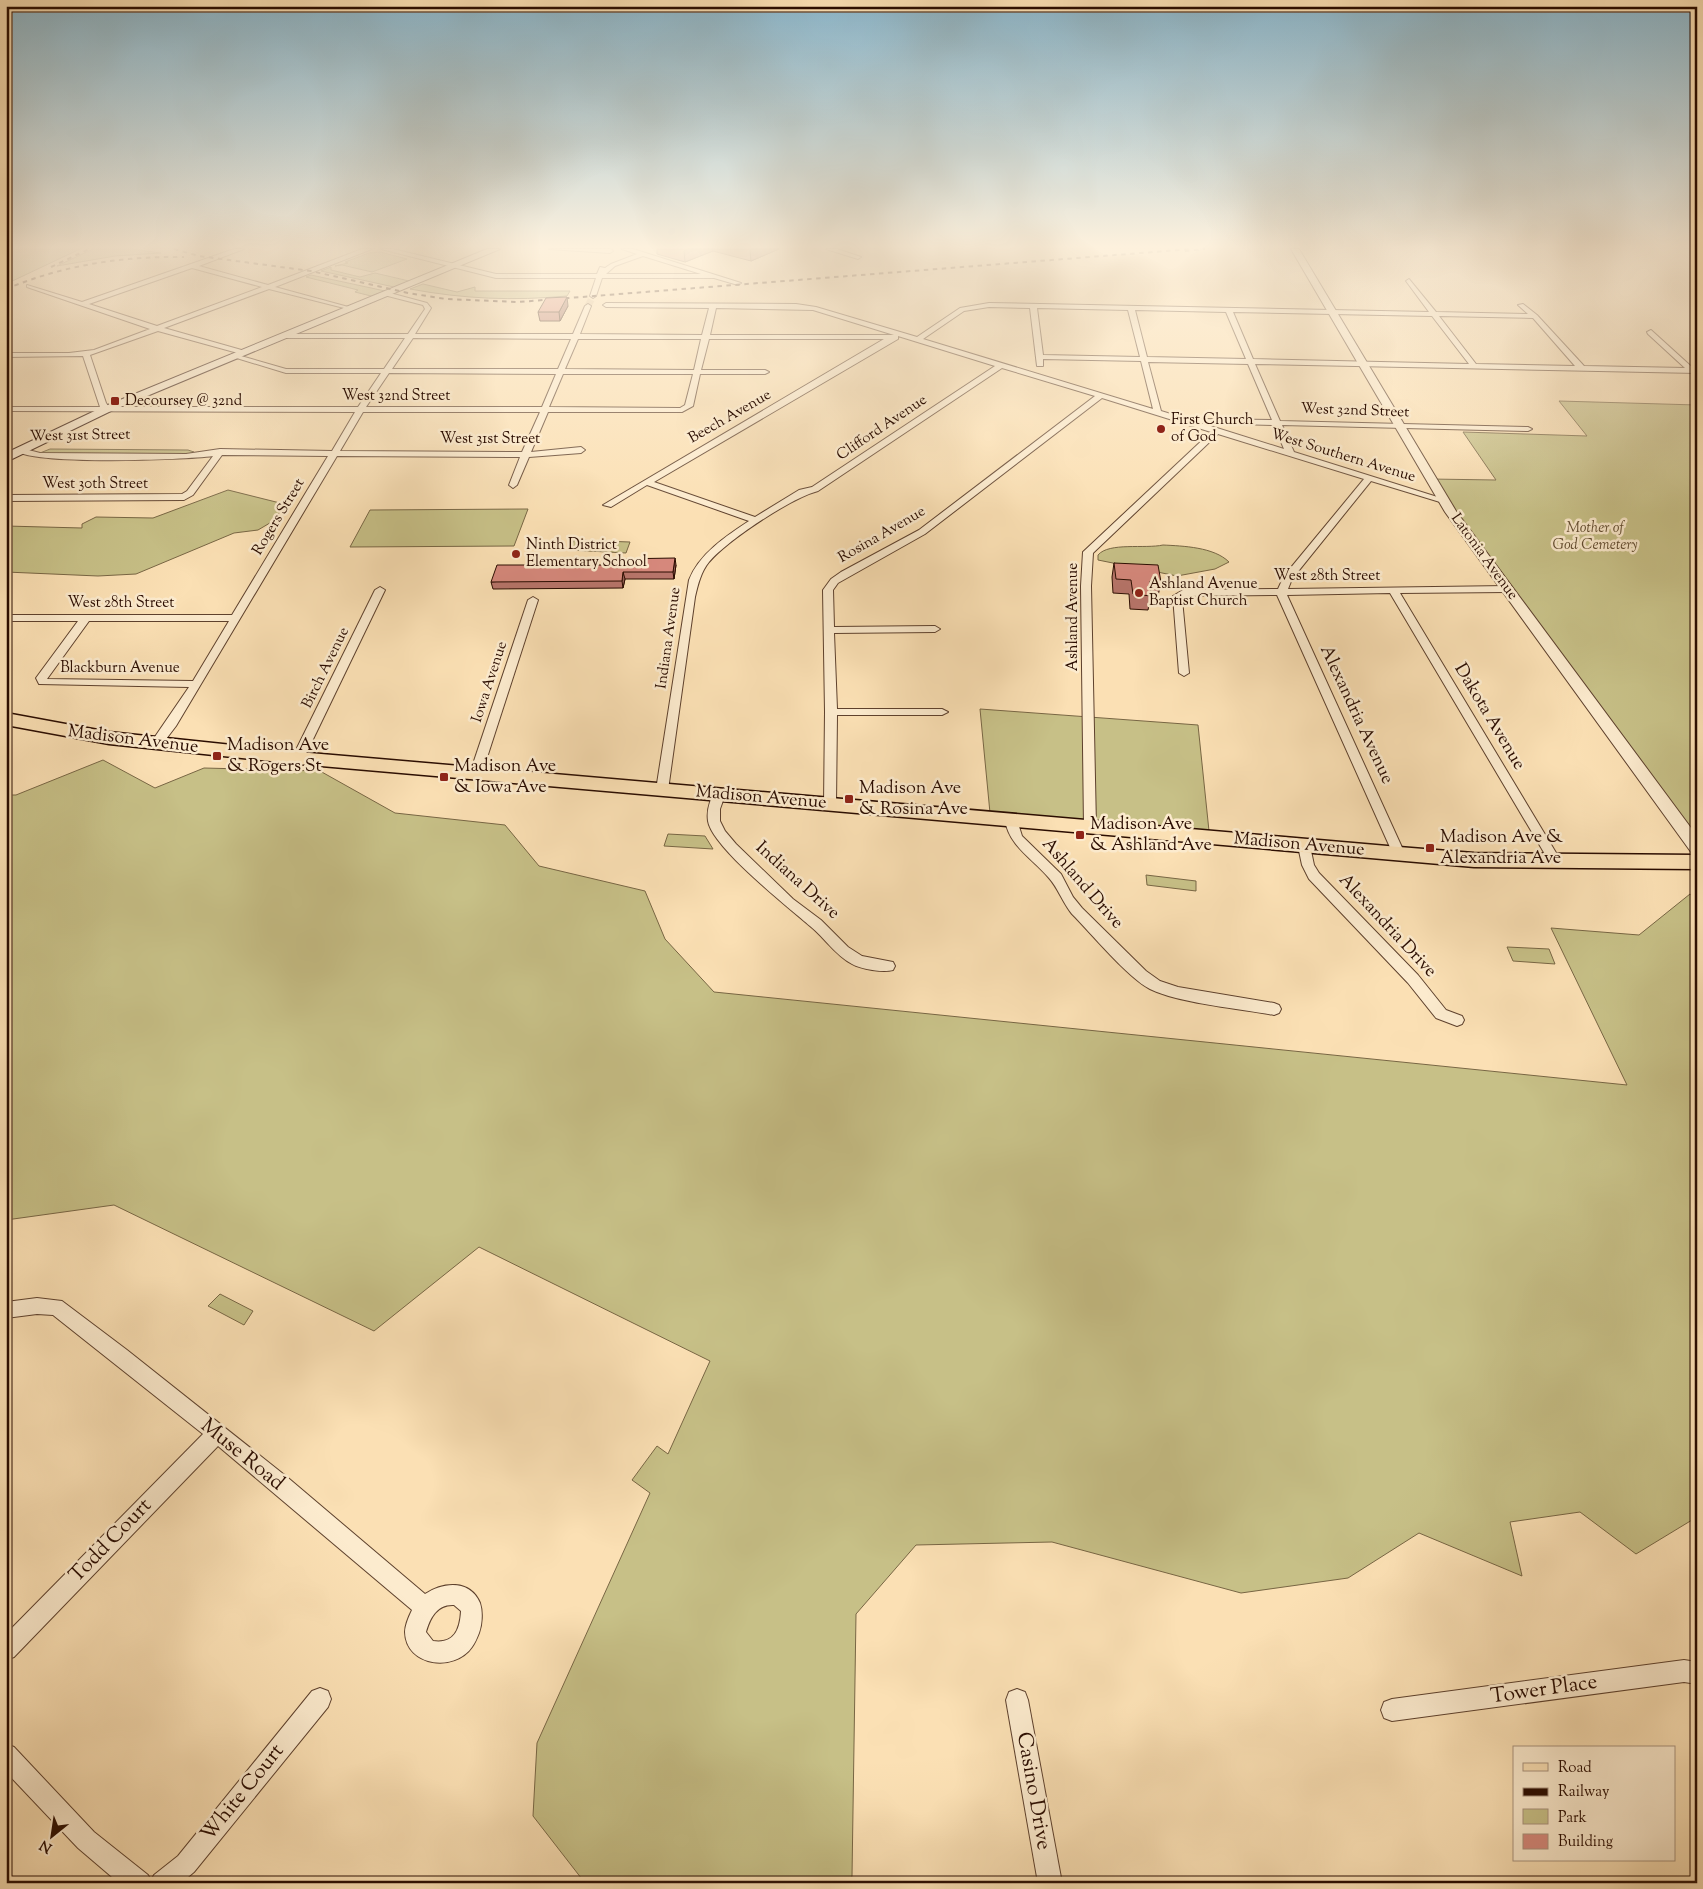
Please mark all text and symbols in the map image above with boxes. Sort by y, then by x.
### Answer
street label: Beech Avenue [685,385,775,449]
street label: West 32nd Street [342,386,450,407]
street label: Clifford Avenue [833,390,931,466]
place label: Decoursey @ 32nd [125,391,243,412]
marker: Decoursey @ 32nd [109,395,121,407]
street label: West 32nd Street [1300,399,1410,423]
place label: First Church of God [1171,410,1254,448]
marker: First Church of God [1155,423,1167,435]
street label: West Southern Avenue [1268,424,1418,488]
street label: West 31st Street [30,425,130,447]
street label: West 31st Street [440,429,540,450]
street label: West 30th Street [42,474,148,495]
street label: Rogers Street [248,475,310,559]
street label: Rosina Avenue [834,501,930,569]
street label: Latonia Avenue [1445,509,1523,605]
park label: Mother of God Cemetery [1552,518,1638,556]
place label: Ninth District Elementary School [526,535,647,573]
marker: Ninth District Elementary School [510,548,522,560]
street label: Ashland Avenue [1063,563,1084,671]
street label: West 28th Street [1274,566,1380,587]
place label: Ashland Avenue Baptist Church [1149,574,1257,612]
street label: Indiana Avenue [651,586,687,690]
marker: Ashland Avenue Baptist Church [1133,587,1145,599]
street label: West 28th Street [68,593,174,614]
street label: Birch Avenue [297,624,355,712]
street label: Iowa Avenue [467,639,513,725]
street label: Alexandria Avenue [1312,641,1400,789]
street label: Blackburn Avenue [60,658,180,679]
street label: Dakota Avenue [1447,659,1531,775]
street label: Madison Avenue [66,719,200,761]
place label: Madison Ave & Rogers St [227,733,329,780]
marker: Madison Ave & Rogers St [211,750,223,762]
place label: Madison Ave & Iowa Ave [454,754,556,801]
marker: Madison Ave & Iowa Ave [438,771,450,783]
place label: Madison Ave & Rosina Ave [859,776,968,823]
street label: Madison Avenue [694,779,828,817]
marker: Madison Ave & Rosina Ave [843,793,855,805]
place label: Madison Ave & Ashland Ave [1090,812,1212,859]
place label: Madison Ave & Alexandria Ave [1440,825,1563,872]
street label: Madison Avenue [1232,826,1366,864]
marker: Madison Ave & Ashland Ave [1074,829,1086,841]
street label: Ashland Drive [1035,833,1129,935]
street label: Indiana Drive [749,836,845,926]
marker: Madison Ave & Alexandria Ave [1424,842,1436,854]
street label: Alexandria Drive [1332,868,1442,984]
street label: Muse Road [193,1412,291,1498]
street label: Todd Court [63,1492,159,1590]
street label: Tower Place [1489,1668,1599,1712]
street label: Casino Drive [1008,1730,1058,1852]
street label: White Court [194,1738,292,1848]
legend [1513,1746,1676,1862]
text: Road [1558,1758,1592,1779]
text: Railway [1558,1782,1610,1803]
text: Park [1558,1808,1587,1829]
north arrow [28,1812,78,1862]
text: Building [1558,1832,1613,1853]
text: N [37,1834,56,1857]

